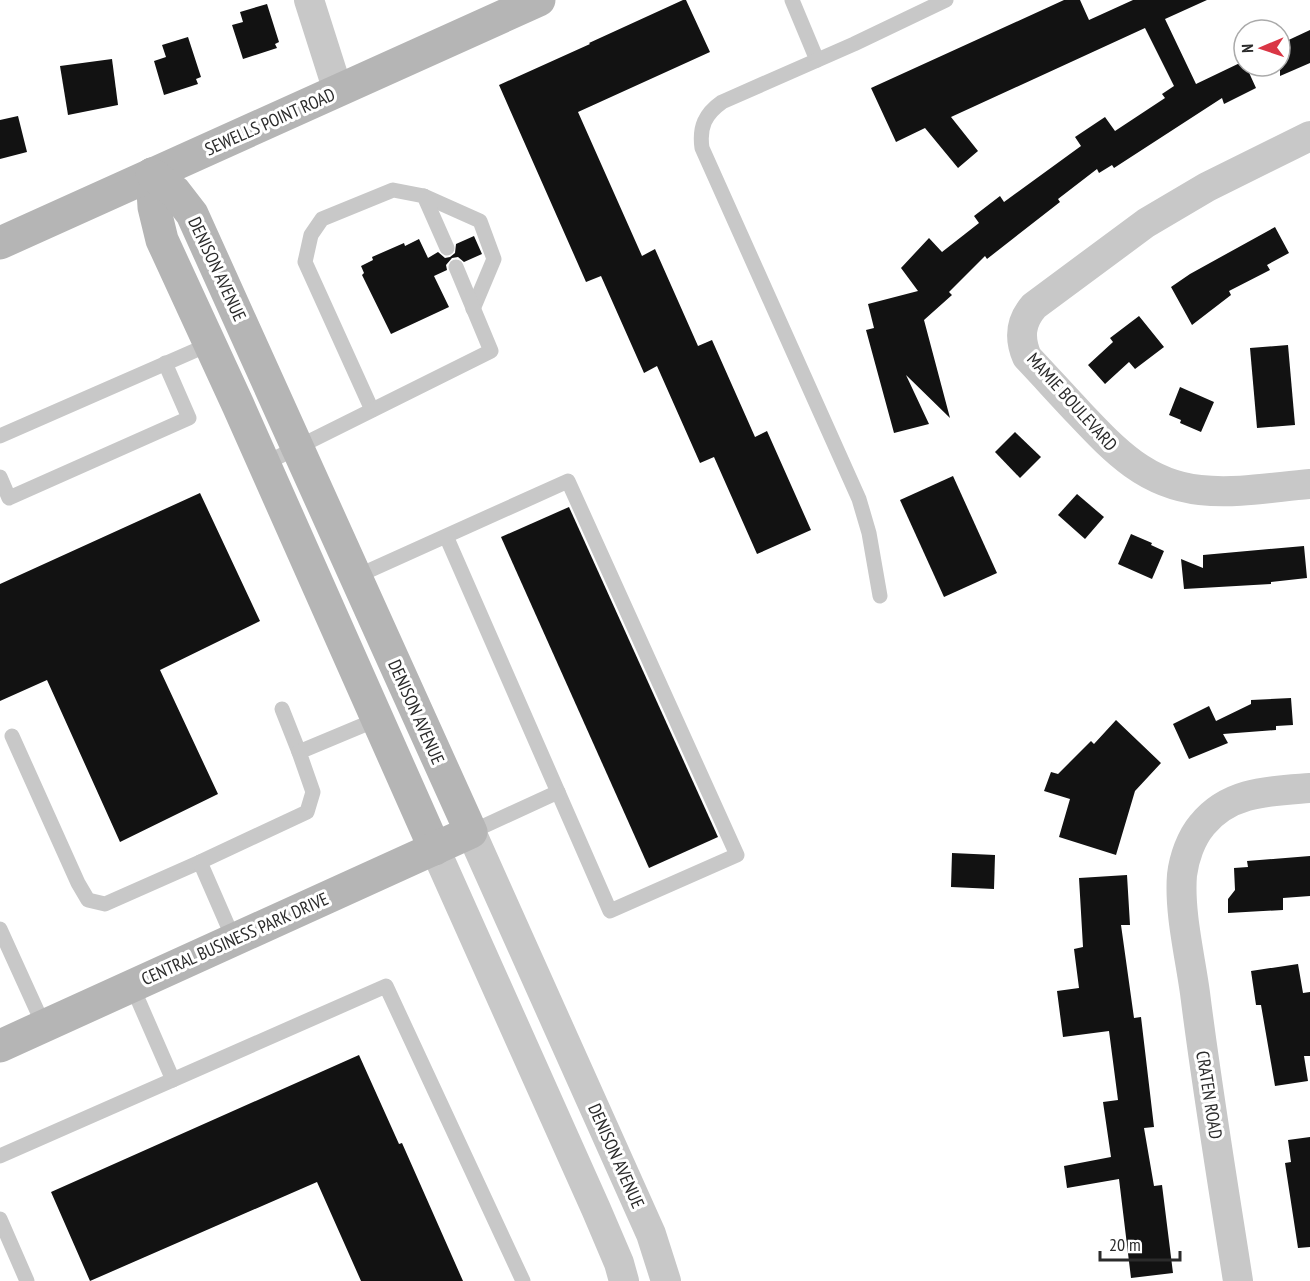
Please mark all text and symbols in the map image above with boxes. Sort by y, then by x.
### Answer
north arrow [1232,18,1292,78]
text: N [1237,44,1257,53]
street label: SEWELLS POINT ROAD [201,83,339,161]
street label: DENISON AVENUE [183,213,252,325]
street label: MAMIE BOULEVARD [1022,348,1123,456]
street label: DENISON AVENUE [383,656,450,768]
street label: CENTRAL BUSINESS PARK DRIVE [138,887,332,990]
street label: CRATEN ROAD [1191,1049,1228,1141]
street label: DENISON AVENUE [583,1100,650,1212]
scale bar [1100,1224,1180,1262]
text: 20 m [1109,1233,1141,1256]

